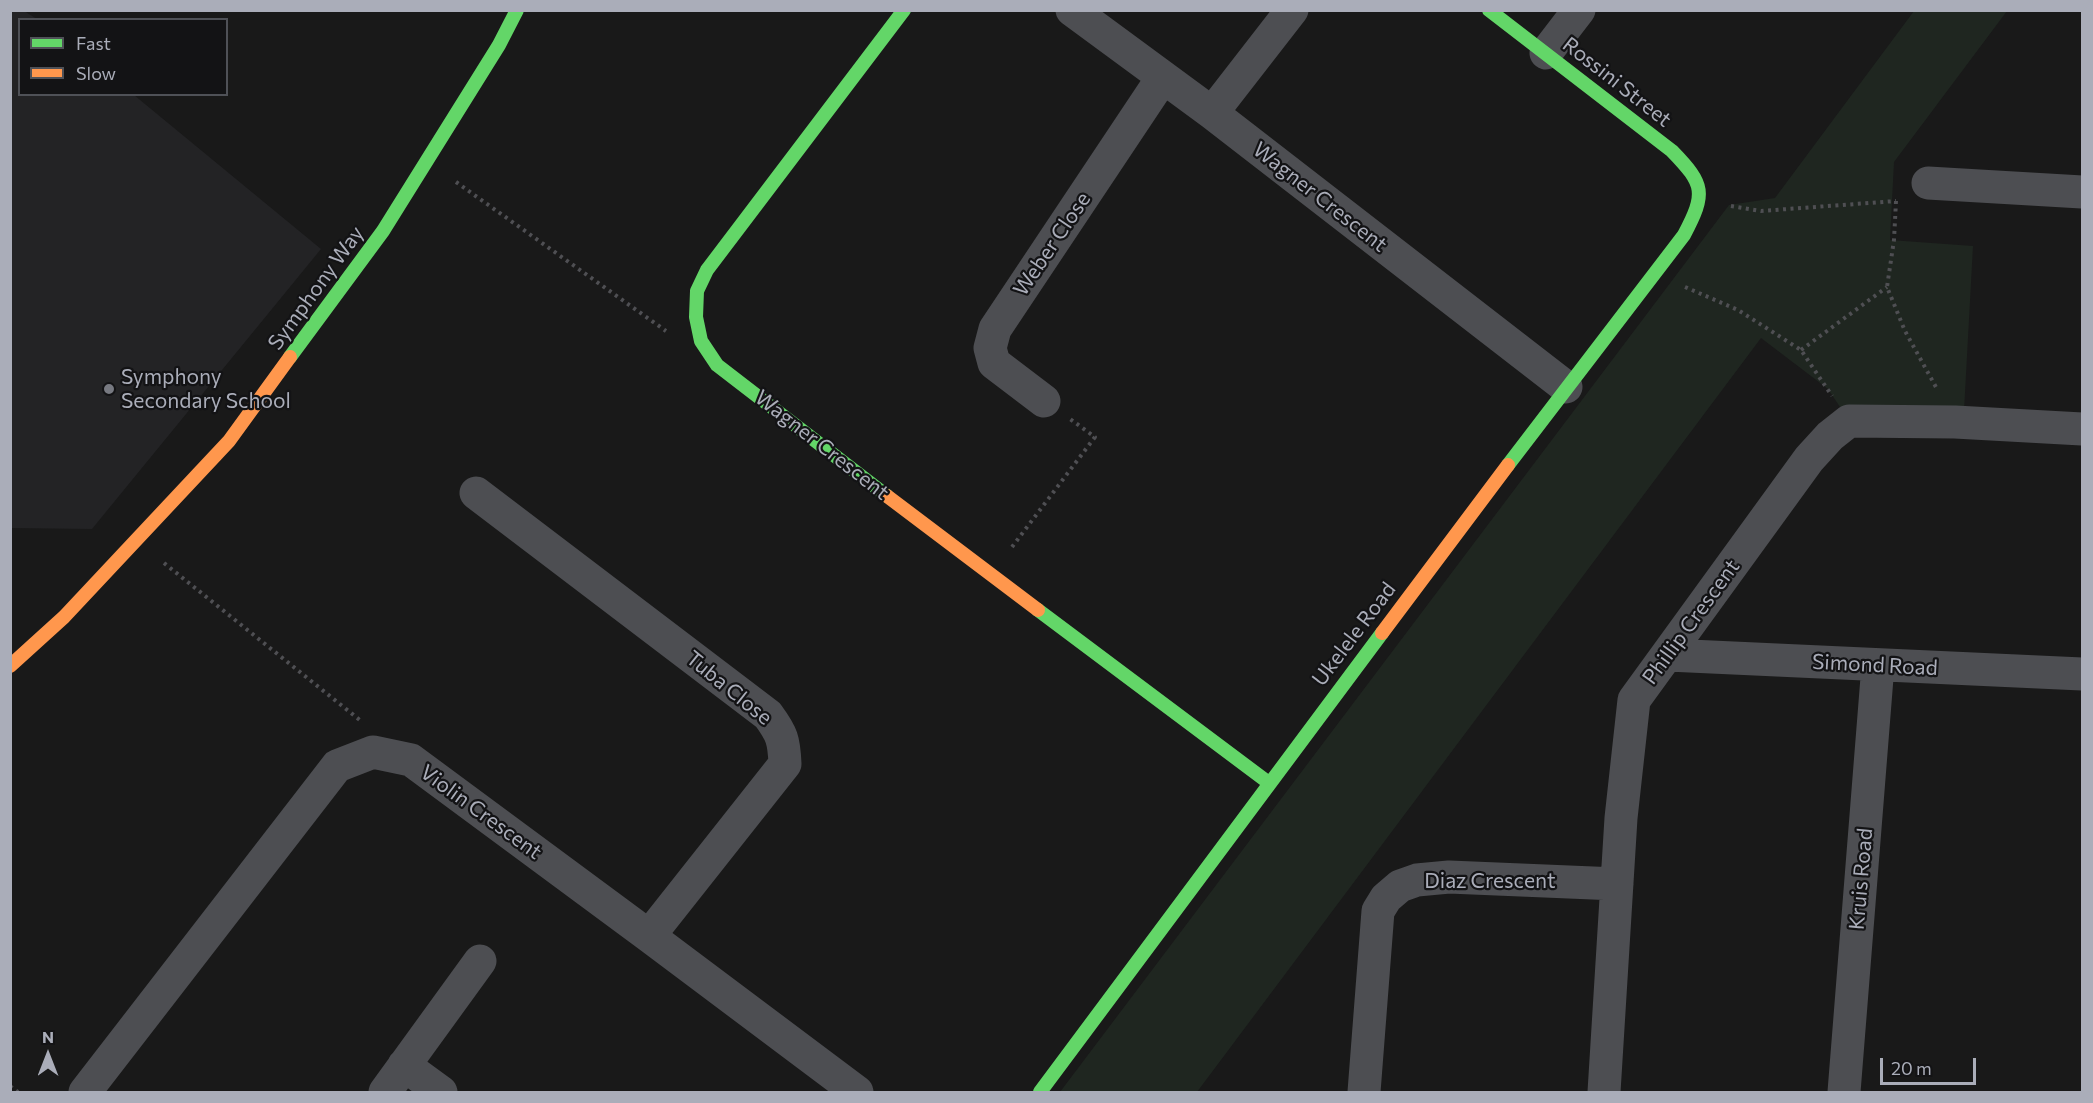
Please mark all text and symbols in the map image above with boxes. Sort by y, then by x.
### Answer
legend [18,18,228,96]
text: Fast [76,32,111,54]
street label: Rossini Street [1558,32,1676,132]
text: Slow [76,62,116,84]
street label: Wagner Crescent [1248,137,1392,257]
street label: Weber Close [1008,187,1096,301]
street label: Symphony Way [263,221,369,355]
place label: Symphony Secondary School [121,364,291,414]
marker: Symphony Secondary School [102,382,116,396]
street label: Wagner Crescent [750,385,894,505]
street label: Phillip Crescent [1637,555,1745,689]
street label: Ukelele Road [1307,577,1401,691]
street label: Tuba Close [681,646,777,730]
street label: Simond Road [1812,649,1938,681]
street label: Violin Crescent [415,759,547,865]
street label: Kruis Road [1844,827,1878,931]
street label: Diaz Crescent [1424,868,1556,894]
north arrow [18,1025,78,1085]
text: N [42,1027,54,1046]
scale bar [1883,1046,1979,1084]
text: 20 m [1891,1057,1932,1079]

